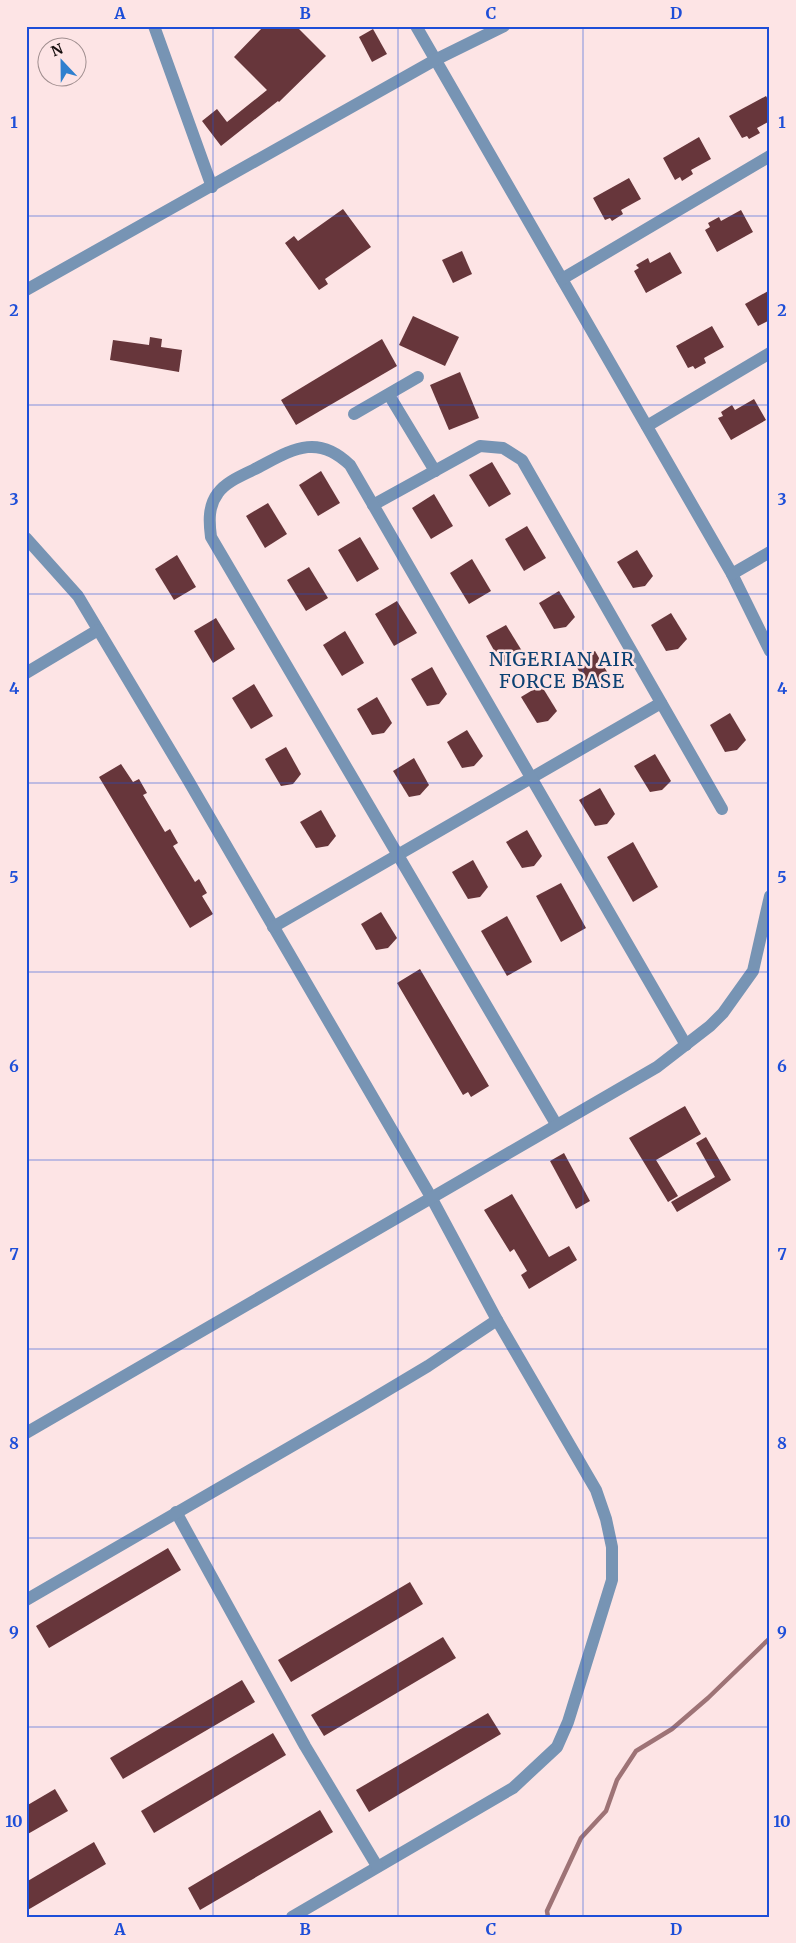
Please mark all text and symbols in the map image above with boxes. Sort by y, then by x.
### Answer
text: A [113,3,126,23]
text: B [299,3,311,23]
text: C [486,3,496,23]
text: D [670,3,682,23]
north arrow [38,38,88,88]
text: N [49,40,66,60]
text: 1 [10,112,18,132]
text: 1 [778,112,786,132]
text: 2 [9,300,19,320]
text: 2 [777,300,787,320]
text: 3 [9,489,19,509]
text: 3 [777,489,787,509]
district label: NIGERIAN AIR FORCE BASE [489,647,635,693]
text: 4 [9,678,19,698]
text: 4 [777,678,787,698]
text: 5 [9,867,19,887]
text: 5 [777,867,787,887]
text: 6 [9,1056,19,1076]
text: 6 [777,1056,787,1076]
text: 7 [9,1244,19,1264]
text: 7 [777,1244,787,1264]
text: 8 [9,1433,19,1453]
text: 8 [777,1433,787,1453]
text: 9 [9,1622,19,1642]
text: 9 [777,1622,787,1642]
text: 10 [5,1811,23,1831]
text: 10 [773,1811,791,1831]
text: A [113,1919,126,1939]
text: B [299,1919,311,1939]
text: C [486,1919,496,1939]
text: D [670,1919,682,1939]

